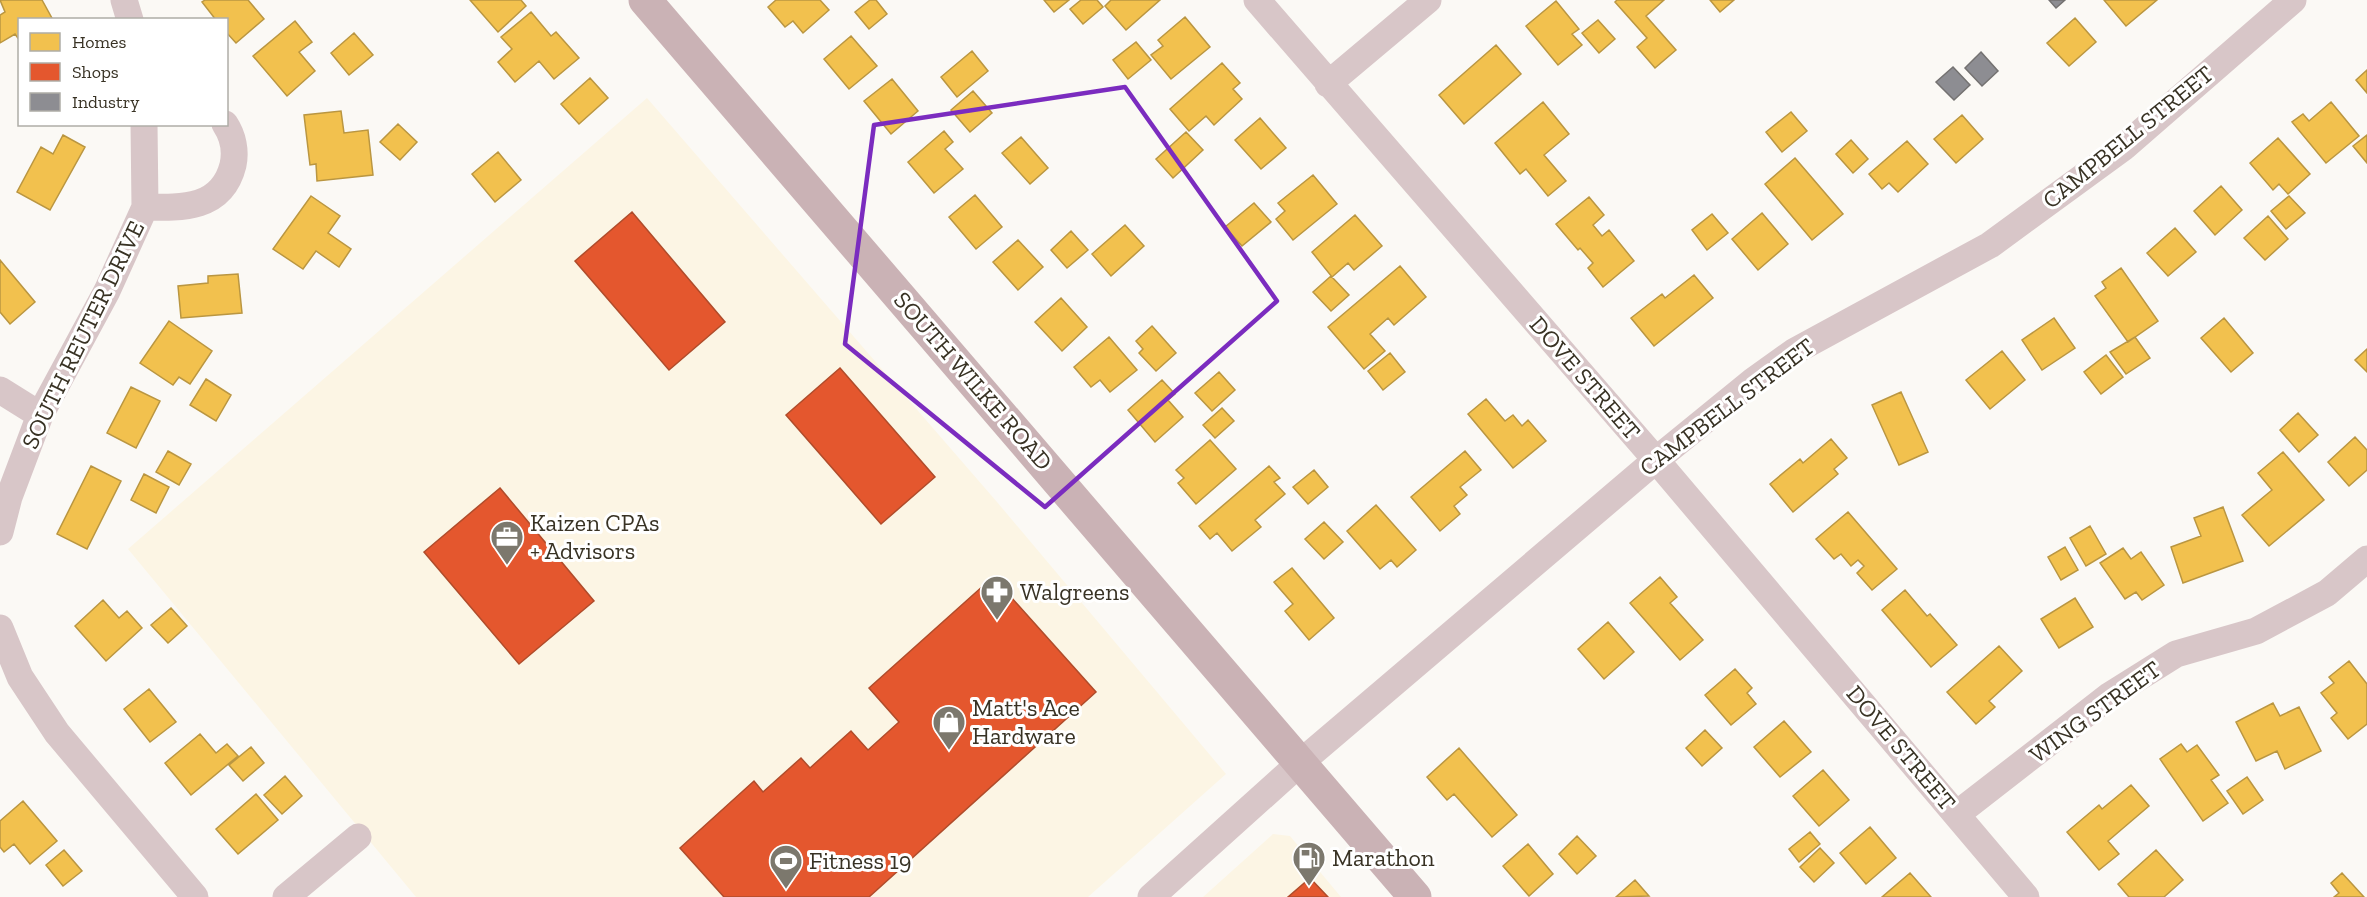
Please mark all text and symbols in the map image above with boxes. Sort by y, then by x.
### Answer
legend [18,18,228,126]
text: Homes [72,31,126,53]
street label: CAMPBELL STREET [2037,59,2219,214]
text: Shops [72,61,119,83]
text: Industry [72,91,140,113]
street label: SOUTH REUTER DRIVE [15,216,150,453]
street label: SOUTH WILKE ROAD [888,285,1059,476]
street label: DOVE STREET [1524,310,1647,446]
street label: CAMPBELL STREET [1634,331,1820,482]
place label: Kaizen CPAs + Advisors [530,508,659,565]
office icon: Kaizen CPAs + Advisors [489,519,525,566]
pharmacy icon: Walgreens [979,574,1015,621]
place label: Walgreens [1020,577,1129,606]
street label: WING STREET [2023,654,2166,769]
street label: DOVE STREET [1841,679,1962,816]
place label: Matt's Ace Hardware [972,693,1080,750]
shop icon: Matt's Ace Hardware [931,704,967,751]
fuel station icon: Marathon [1291,840,1327,887]
sports icon: Fitness 19 [768,843,804,890]
place label: Marathon [1332,843,1435,872]
place label: Fitness 19 [809,846,912,875]

